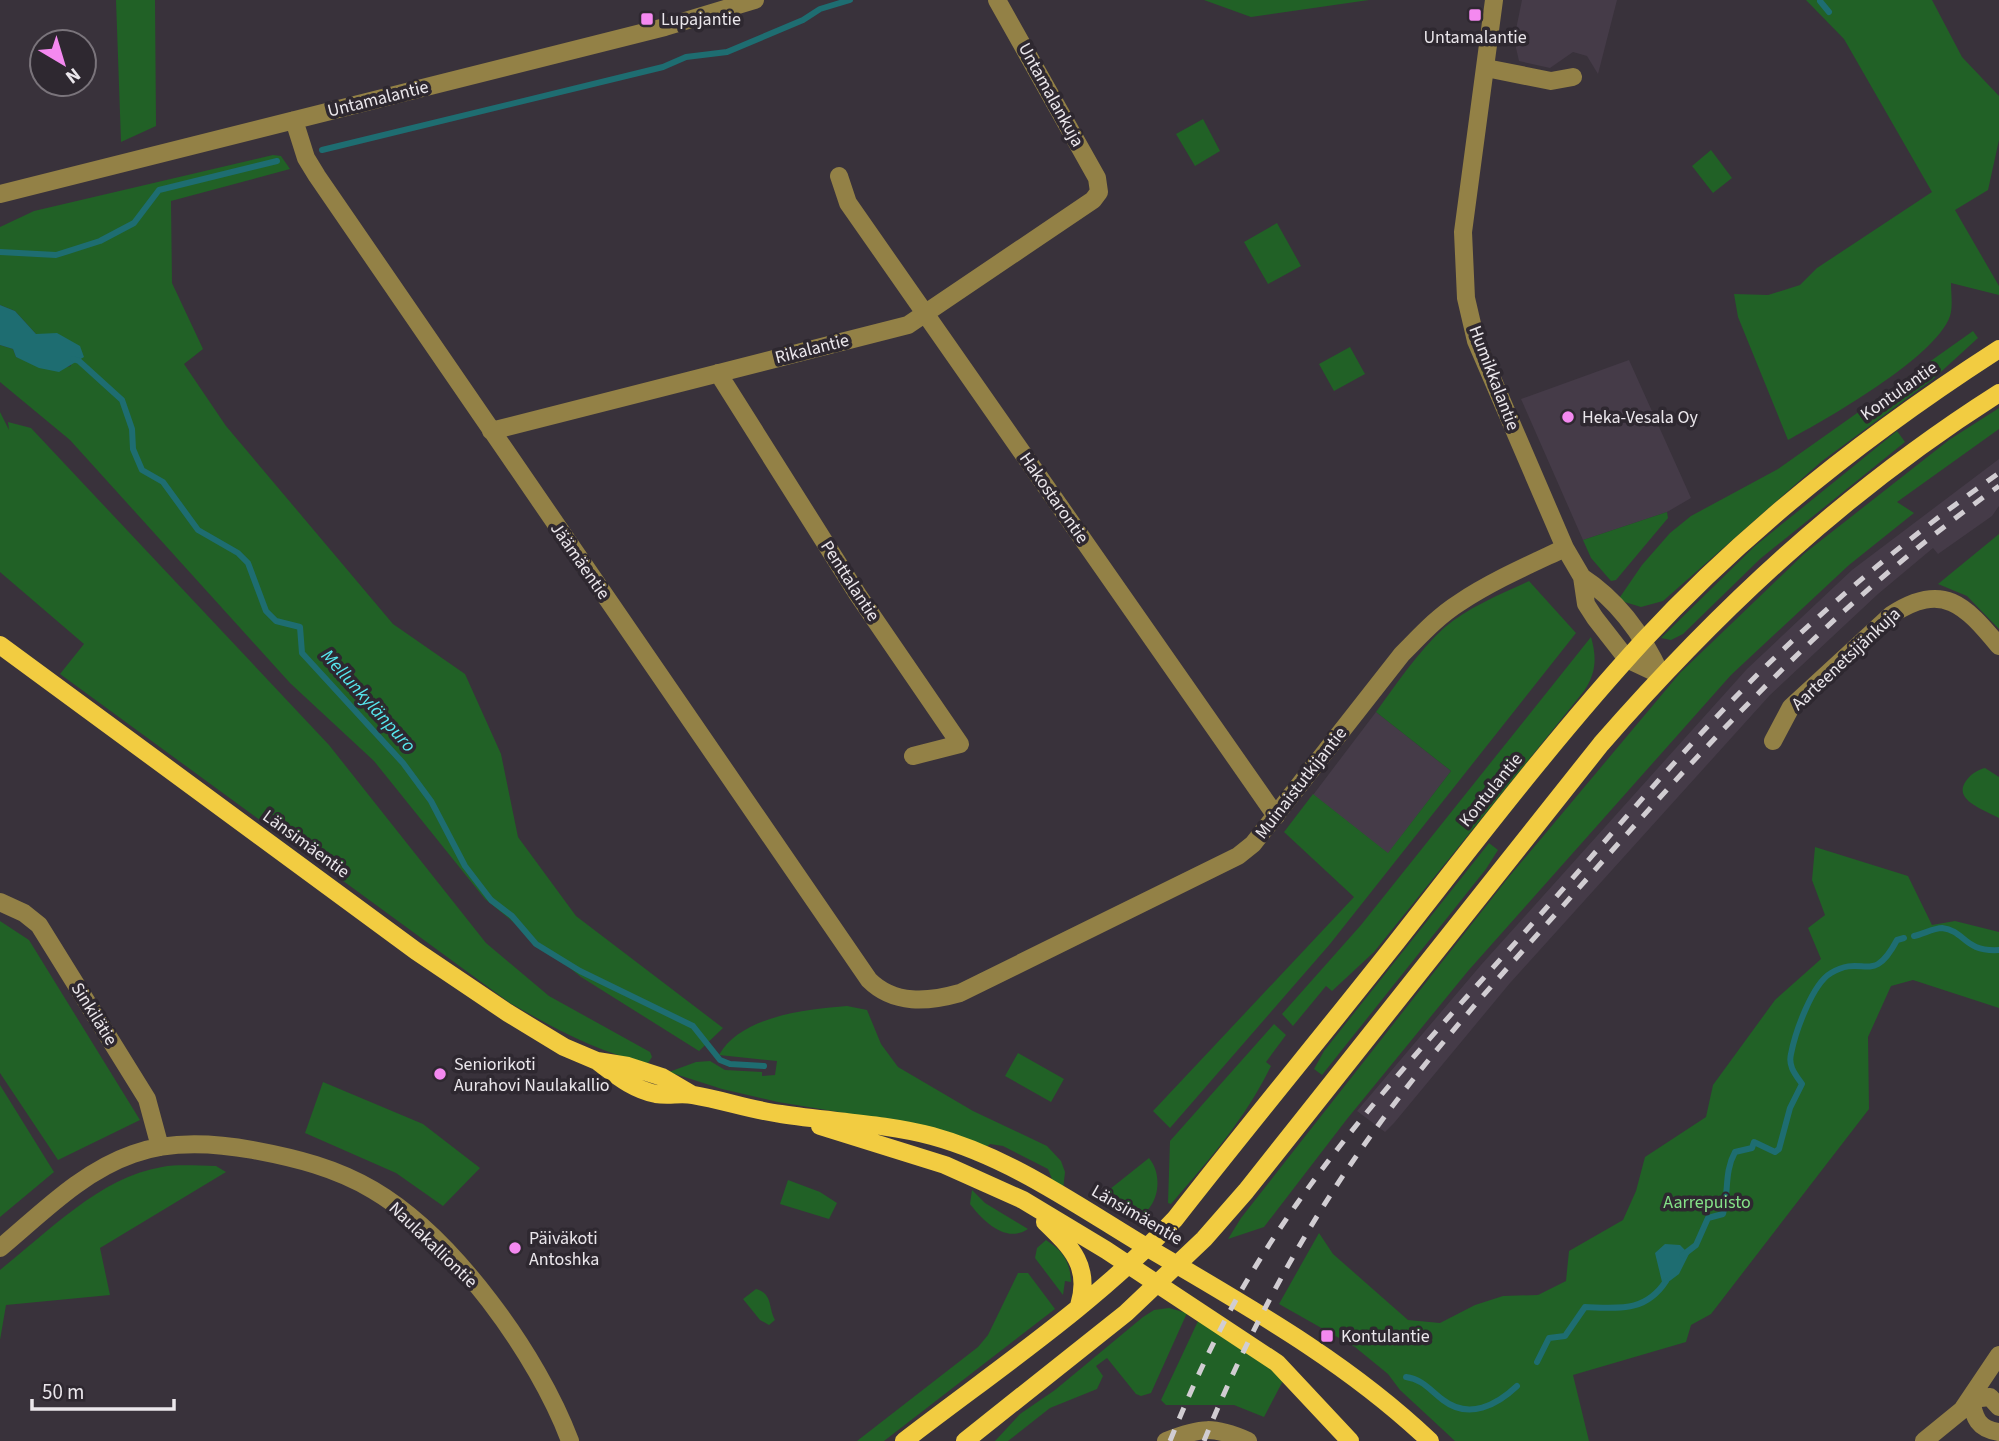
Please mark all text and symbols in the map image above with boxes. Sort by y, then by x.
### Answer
place label: Lupajantie [661,7,741,32]
marker: Untamalantie [1467,7,1483,23]
marker: Lupajantie [639,11,655,27]
place label: Untamalantie [1423,25,1527,50]
north arrow [28,28,98,98]
street label: Untamalankuja [1012,38,1090,152]
text: N [59,61,86,90]
street label: Untamalantie [325,74,431,124]
street label: Humikkalantie [1463,322,1526,434]
street label: Rikalantie [772,328,852,370]
street label: Kontulantie [1855,355,1943,427]
place label: Heka-Vesala Oy [1582,405,1698,430]
marker: Heka-Vesala Oy [1560,409,1576,425]
street label: Hakostarontie [1013,447,1095,549]
street label: Jäämäentie [544,517,616,605]
street label: Penttalantie [814,536,886,626]
street label: Aarteenetsijänkuja [1786,602,1906,716]
water label: Mellunkylänpuro [314,643,422,759]
street label: Muinaistutkijantie [1249,722,1353,844]
street label: Kontulantie [1453,748,1529,832]
street label: Länsimäentie [257,804,355,884]
street label: Sinkilätie [65,978,123,1050]
place label: Seniorikoti Aurahovi Naulakallio [454,1052,610,1098]
marker: Seniorikoti Aurahovi Naulakallio [432,1066,448,1082]
street label: Länsimäentie [1087,1179,1187,1251]
park label: Aarrepuisto [1663,1190,1751,1215]
street label: Naulakalliontie [383,1196,483,1294]
place label: Päiväkoti Antoshka [529,1226,599,1272]
marker: Päiväkoti Antoshka [507,1240,523,1256]
place label: Kontulantie [1341,1324,1430,1349]
marker: Kontulantie [1319,1328,1335,1344]
scale bar [32,1368,173,1412]
text: 50 m [42,1377,84,1407]

